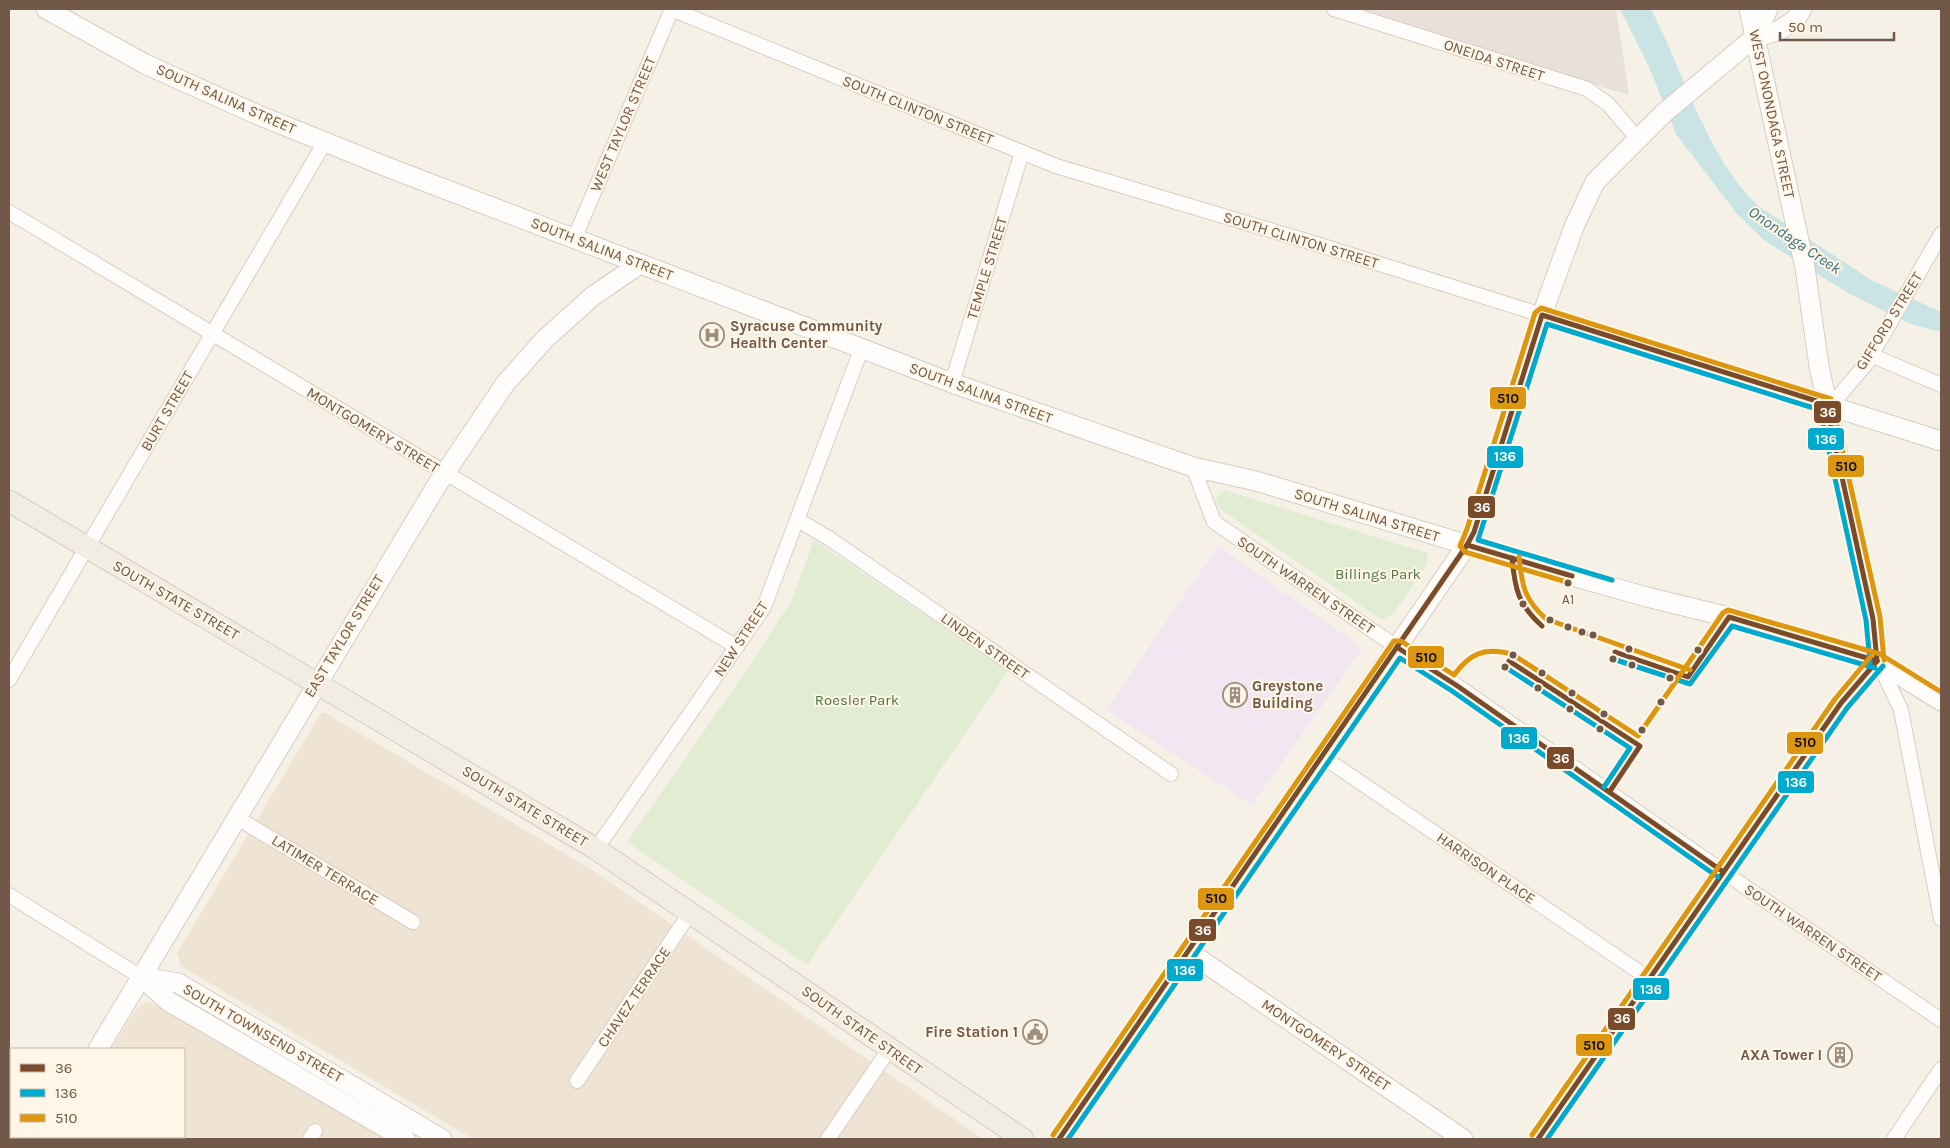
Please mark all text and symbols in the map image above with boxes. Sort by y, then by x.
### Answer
scale bar [1780,10,1894,42]
text: 50 m [1788,18,1823,36]
street label: WEST ONONDAGA STREET [1745,28,1799,201]
street label: ONEIDA STREET [1441,35,1547,85]
street label: WEST TAYLOR STREET [586,53,660,194]
street label: SOUTH SALINA STREET [153,60,299,138]
street label: SOUTH CLINTON STREET [840,71,997,149]
water label: Onondaga Creek [1745,202,1846,279]
street label: SOUTH CLINTON STREET [1221,208,1381,272]
street label: SOUTH SALINA STREET [528,214,676,285]
street label: TEMPLE STREET [963,214,1011,321]
street label: GIFFORD STREET [1852,268,1927,373]
place label: Syracuse Community Health Center [730,317,883,352]
hospital icon: Syracuse Community Health Center [699,322,725,348]
street label: SOUTH SALINA STREET [907,359,1056,427]
street label: BURT STREET [137,367,197,454]
street label: MONTGOMERY STREET [303,383,443,477]
line badge: 510 [1489,386,1527,410]
text: 510 [1497,390,1519,407]
line badge: 36 [1813,400,1842,424]
text: 36 [1819,404,1837,421]
line badge: 136 [1807,427,1845,451]
text: 136 [1815,431,1837,448]
line badge: 136 [1486,445,1524,469]
text: 136 [1494,448,1516,465]
line badge: 510 [1827,454,1865,478]
text: 510 [1835,458,1857,475]
street label: SOUTH SALINA STREET [1292,484,1442,546]
line badge: 36 [1467,495,1496,519]
text: 36 [1473,499,1491,516]
street label: SOUTH WARREN STREET [1234,532,1379,638]
street label: SOUTH STATE STREET [109,556,243,644]
park label: Billings Park [1335,565,1421,583]
street label: EAST TAYLOR STREET [300,571,388,701]
marker: A1 [1563,578,1573,588]
place label: A1 [1562,591,1574,608]
street label: NEW STREET [710,598,772,680]
unlabelled marker [1518,599,1528,609]
street label: LINDEN STREET [937,609,1033,683]
unlabelled marker [1545,615,1555,625]
unlabelled marker [1563,622,1573,632]
unlabelled marker [1577,627,1587,637]
unlabelled marker [1588,630,1598,640]
unlabelled marker [1624,644,1634,654]
line badge: 510 [1407,645,1445,669]
unlabelled marker [1693,645,1703,655]
text: 510 [1415,649,1437,666]
unlabelled marker [1508,650,1518,660]
unlabelled marker [1608,654,1618,664]
unlabelled marker [1627,660,1637,670]
unlabelled marker [1500,662,1510,672]
unlabelled marker [1537,668,1547,678]
unlabelled marker [1665,673,1675,683]
place label: Greystone Building [1252,677,1323,712]
building icon: Greystone Building [1222,682,1248,708]
unlabelled marker [1533,683,1543,693]
unlabelled marker [1567,688,1577,698]
park label: Roesler Park [815,691,899,709]
unlabelled marker [1656,697,1666,707]
unlabelled marker [1565,704,1575,714]
unlabelled marker [1599,709,1609,719]
unlabelled marker [1595,724,1605,734]
unlabelled marker [1637,725,1647,735]
line badge: 136 [1500,726,1538,750]
text: 136 [1508,730,1530,747]
line badge: 510 [1786,731,1824,755]
text: 510 [1794,734,1816,751]
line badge: 36 [1546,746,1575,770]
text: 36 [1552,750,1570,767]
street label: SOUTH STATE STREET [459,761,591,851]
line badge: 136 [1777,770,1815,794]
text: 136 [1785,774,1807,791]
street label: HARRISON PLACE [1433,828,1539,908]
street label: LATIMER TERRACE [268,831,382,909]
street label: SOUTH WARREN STREET [1741,880,1886,986]
line badge: 510 [1197,887,1235,911]
text: 510 [1205,890,1227,907]
line badge: 36 [1188,918,1217,942]
text: 36 [1194,922,1212,939]
street label: CHAVEZ TERRACE [594,943,674,1051]
line badge: 136 [1166,958,1204,982]
text: 136 [1174,962,1196,979]
line badge: 136 [1632,977,1670,1001]
street label: SOUTH TOWNSEND STREET [180,980,347,1087]
text: 136 [1640,981,1662,998]
street label: SOUTH STATE STREET [798,982,926,1079]
street label: MONTGOMERY STREET [1258,995,1394,1095]
line badge: 36 [1607,1007,1636,1031]
text: 36 [1613,1010,1631,1027]
public building icon: Fire Station 1 [1022,1019,1048,1045]
place label: Fire Station 1 [925,1023,1018,1041]
line badge: 510 [1575,1033,1613,1057]
text: 510 [1583,1037,1605,1054]
building icon: AXA Tower I [1827,1042,1853,1068]
place label: AXA Tower I [1741,1046,1822,1064]
legend [10,1048,185,1138]
text: 36 [55,1059,72,1077]
text: 136 [55,1084,77,1102]
text: 510 [55,1109,77,1127]

